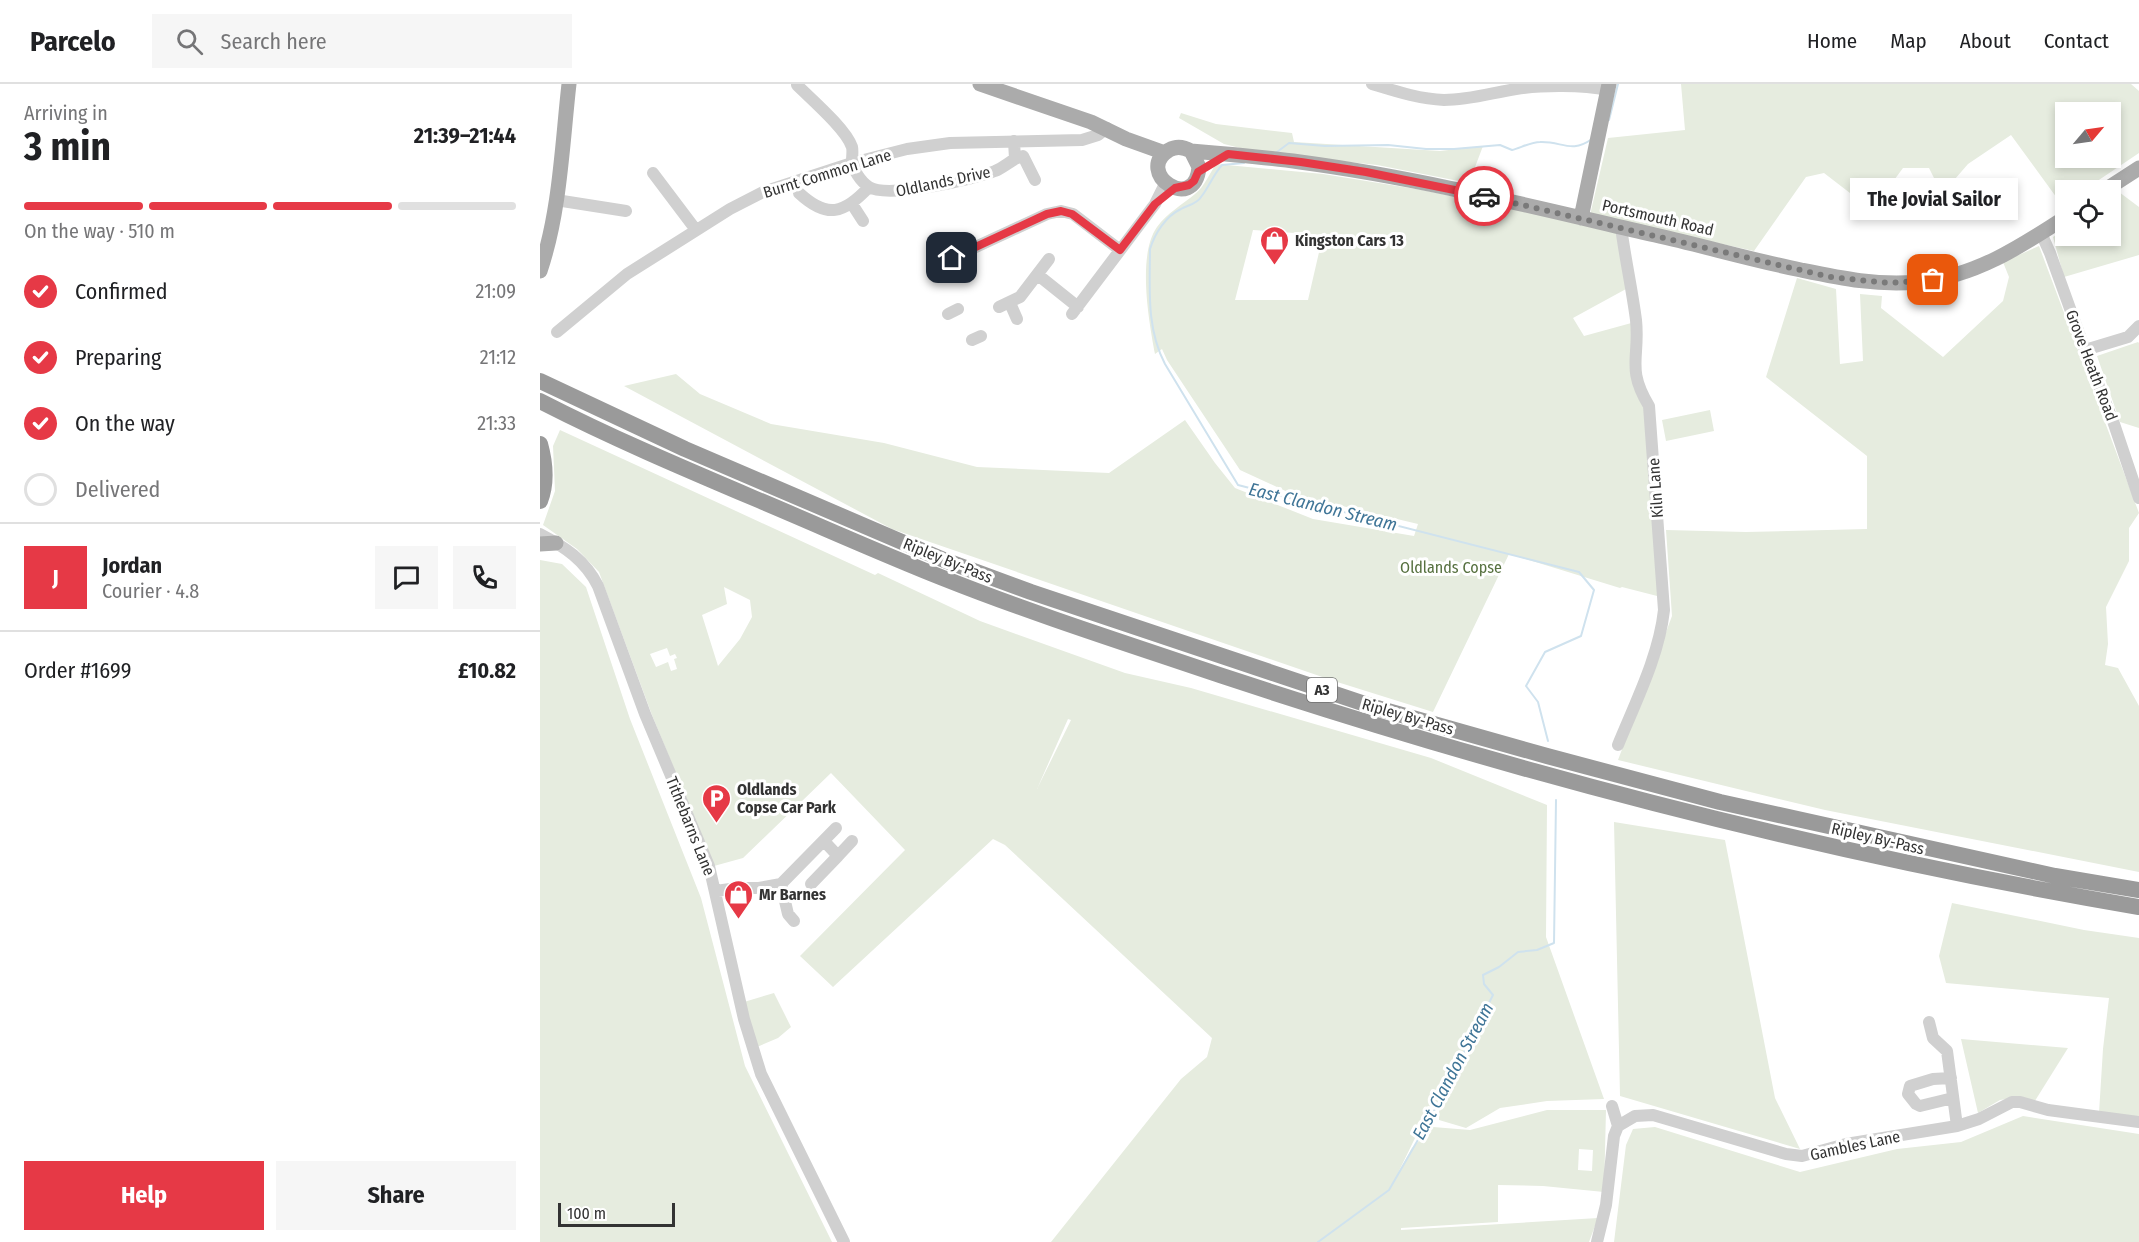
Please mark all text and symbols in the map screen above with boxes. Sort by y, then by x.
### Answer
search box [152,14,572,68]
text: Parcelo [30,25,116,58]
icon: search [173,25,206,58]
text: Search here [221,28,327,55]
text: Home [1807,28,1857,54]
text: Map [1890,28,1927,54]
text: About [1960,28,2011,54]
text: Contact [2044,28,2109,54]
text: Arriving in [24,101,108,125]
north arrow [2055,102,2121,168]
map controls [2055,102,2121,246]
text: 21:39–21:44 [414,122,516,149]
text: 3 min [24,124,111,170]
street label: Burnt Common Lane [761,145,893,202]
street label: Oldlands Drive [894,162,992,201]
courier [1454,166,1514,226]
callout: The Jovial Sailor [1849,178,2017,220]
icon: car [1468,180,1501,213]
button: locate [2055,180,2121,246]
text: The Jovial Sailor [1867,187,2001,211]
street label: Portsmouth Road [1600,195,1715,240]
text: On the way · 510 m [24,219,175,243]
shop icon: Kingston Cars 13 [1258,224,1290,266]
place label: Kingston Cars 13 [1295,231,1404,250]
pin [926,232,977,283]
icon: home [935,241,968,274]
pin [1907,254,1958,305]
icon: bag [1916,263,1949,296]
icon: check [24,275,57,308]
text: Confirmed [75,278,168,305]
text: 21:09 [476,279,516,303]
street label: Grove Heath Road [2062,307,2121,423]
icon: check [24,341,57,374]
text: Preparing [75,344,161,371]
text: 21:12 [480,345,516,369]
icon: check [24,407,57,440]
text: On the way [75,410,175,437]
text: 21:33 [477,411,516,435]
street label: Kiln Lane [1644,457,1667,519]
text: Delivered [75,476,160,503]
water label: East Clandon Stream [1247,478,1399,536]
street label: Ripley By-Pass [900,534,995,587]
button: chat [375,546,438,609]
button: phone [453,546,516,609]
text: Jordan [102,552,162,579]
park label: Oldlands Copse [1400,558,1502,577]
text: J [52,564,59,591]
text: Courier · 4.8 [102,579,199,603]
text: Order #1699 [24,657,131,684]
text: £10.82 [458,657,516,684]
road number: A3 [1307,678,1337,702]
street label: Ripley By-Pass [1360,694,1456,739]
street label: Tithebarns Lane [662,774,719,878]
place label: Oldlands Copse Car Park [737,780,837,817]
parking icon: Oldlands Copse Car Park [700,782,732,824]
street label: Ripley By-Pass [1830,819,1926,858]
shop icon: Mr Barnes [722,878,754,920]
place label: Mr Barnes [759,885,826,904]
water label: East Clandon Stream [1408,999,1498,1143]
street label: Gambles Lane [1808,1127,1902,1164]
button: Help [24,1161,264,1230]
button: Share [276,1161,516,1230]
scale bar [558,1200,675,1228]
text: 100 m [567,1204,606,1223]

